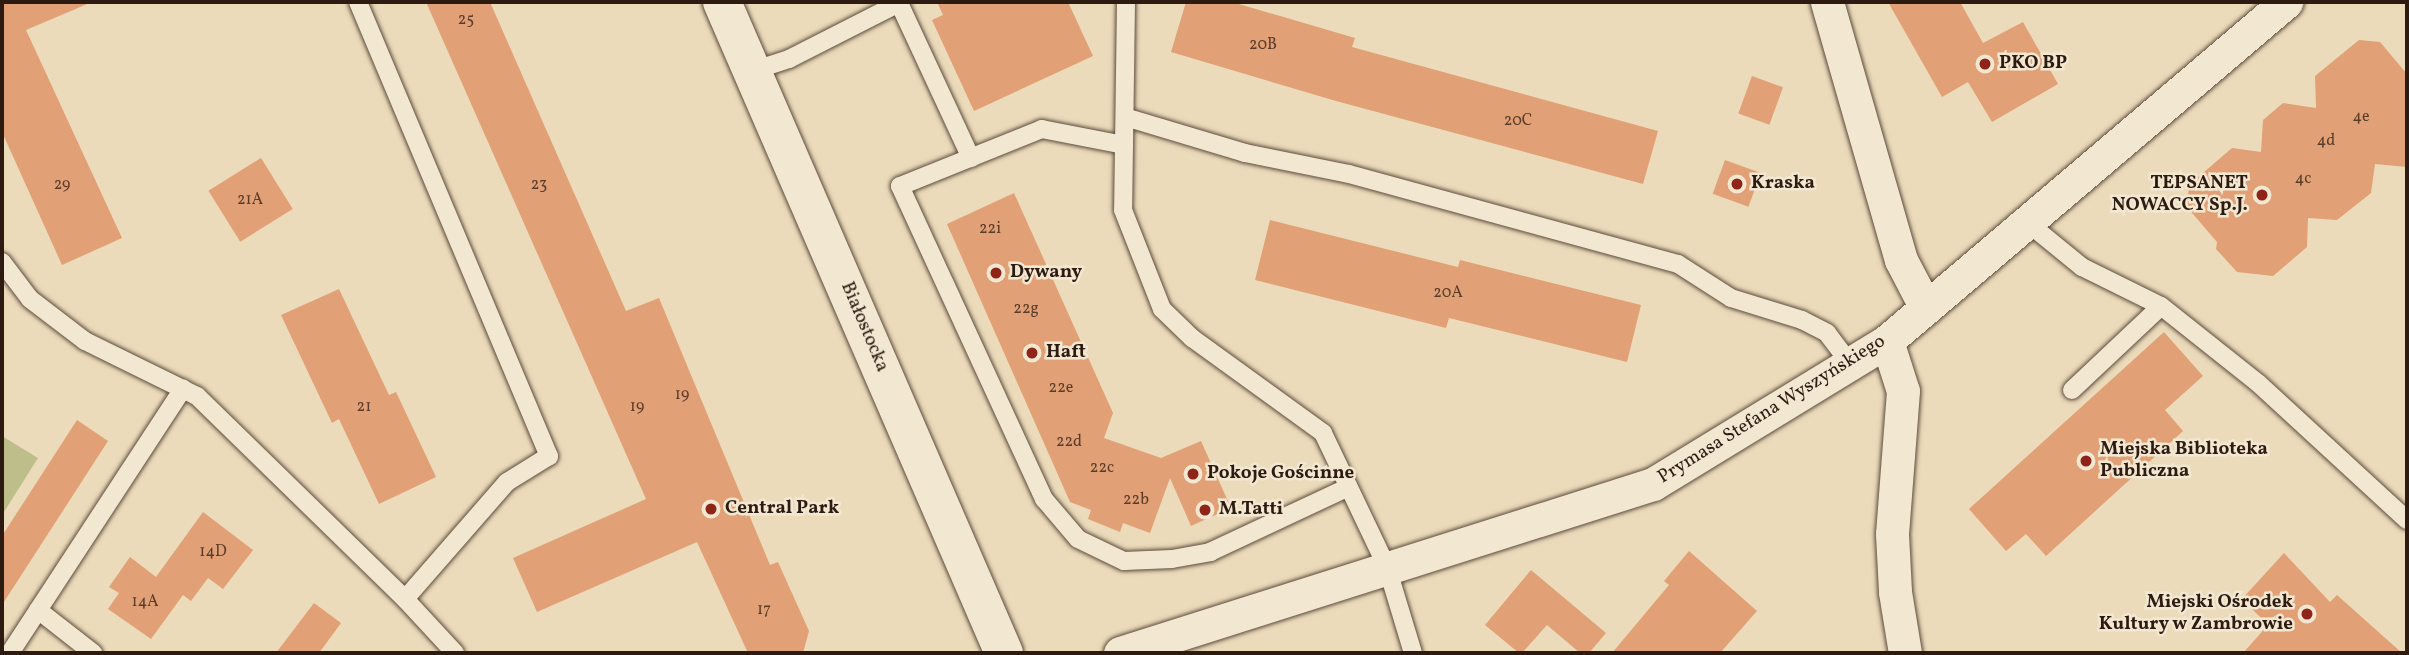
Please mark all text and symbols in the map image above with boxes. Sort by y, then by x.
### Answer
house number: 25 [458,10,474,30]
house number: 20B [1249,35,1277,55]
place label: PKO BP [1999,53,2067,75]
marker: PKO BP [1977,56,1993,72]
house number: 4e [2352,107,2370,127]
house number: 20C [1504,111,1532,131]
house number: 4d [2317,131,2335,151]
house number: 4c [2295,169,2311,189]
place label: Kraska [1751,173,1815,195]
place label: TEPSANET NOWACCY Sp.J. [2112,173,2248,217]
house number: 29 [54,175,70,195]
house number: 23 [531,175,547,195]
marker: Kraska [1729,176,1745,192]
marker: TEPSANET NOWACCY Sp.J. [2254,187,2270,203]
house number: 21A [237,190,263,210]
house number: 22i [979,219,1001,239]
place label: Dywany [1010,262,1082,284]
marker: Dywany [988,265,1004,281]
street label: Białostocka [835,279,893,375]
house number: 20A [1433,283,1463,303]
house number: 22g [1013,299,1039,319]
street label: Prymasa Stefana Wyszyńskiego [1654,330,1890,490]
place label: Haft [1046,342,1086,364]
marker: Haft [1024,345,1040,361]
house number: 22e [1049,378,1073,398]
house number: 19 [675,385,689,405]
house number: 21 [357,397,371,417]
house number: 19 [630,397,644,417]
house number: 22d [1056,432,1082,452]
place label: Miejska Biblioteka Publiczna [2100,439,2268,483]
marker: Miejska Biblioteka Publiczna [2078,453,2094,469]
house number: 22c [1090,458,1114,478]
place label: Pokoje Gościnne [1207,463,1354,485]
marker: Pokoje Gościnne [1185,466,1201,482]
house number: 22b [1123,490,1149,510]
place label: Central Park [725,498,839,520]
place label: M.Tatti [1219,499,1283,521]
marker: Central Park [703,501,719,517]
marker: M.Tatti [1197,502,1213,518]
house number: 14D [199,542,227,562]
house number: 14A [131,592,159,612]
place label: Miejski Ośrodek Kultury w Zambrowie [2098,592,2293,636]
house number: 17 [757,600,771,620]
marker: Miejski Ośrodek Kultury w Zambrowie [2299,606,2315,622]

